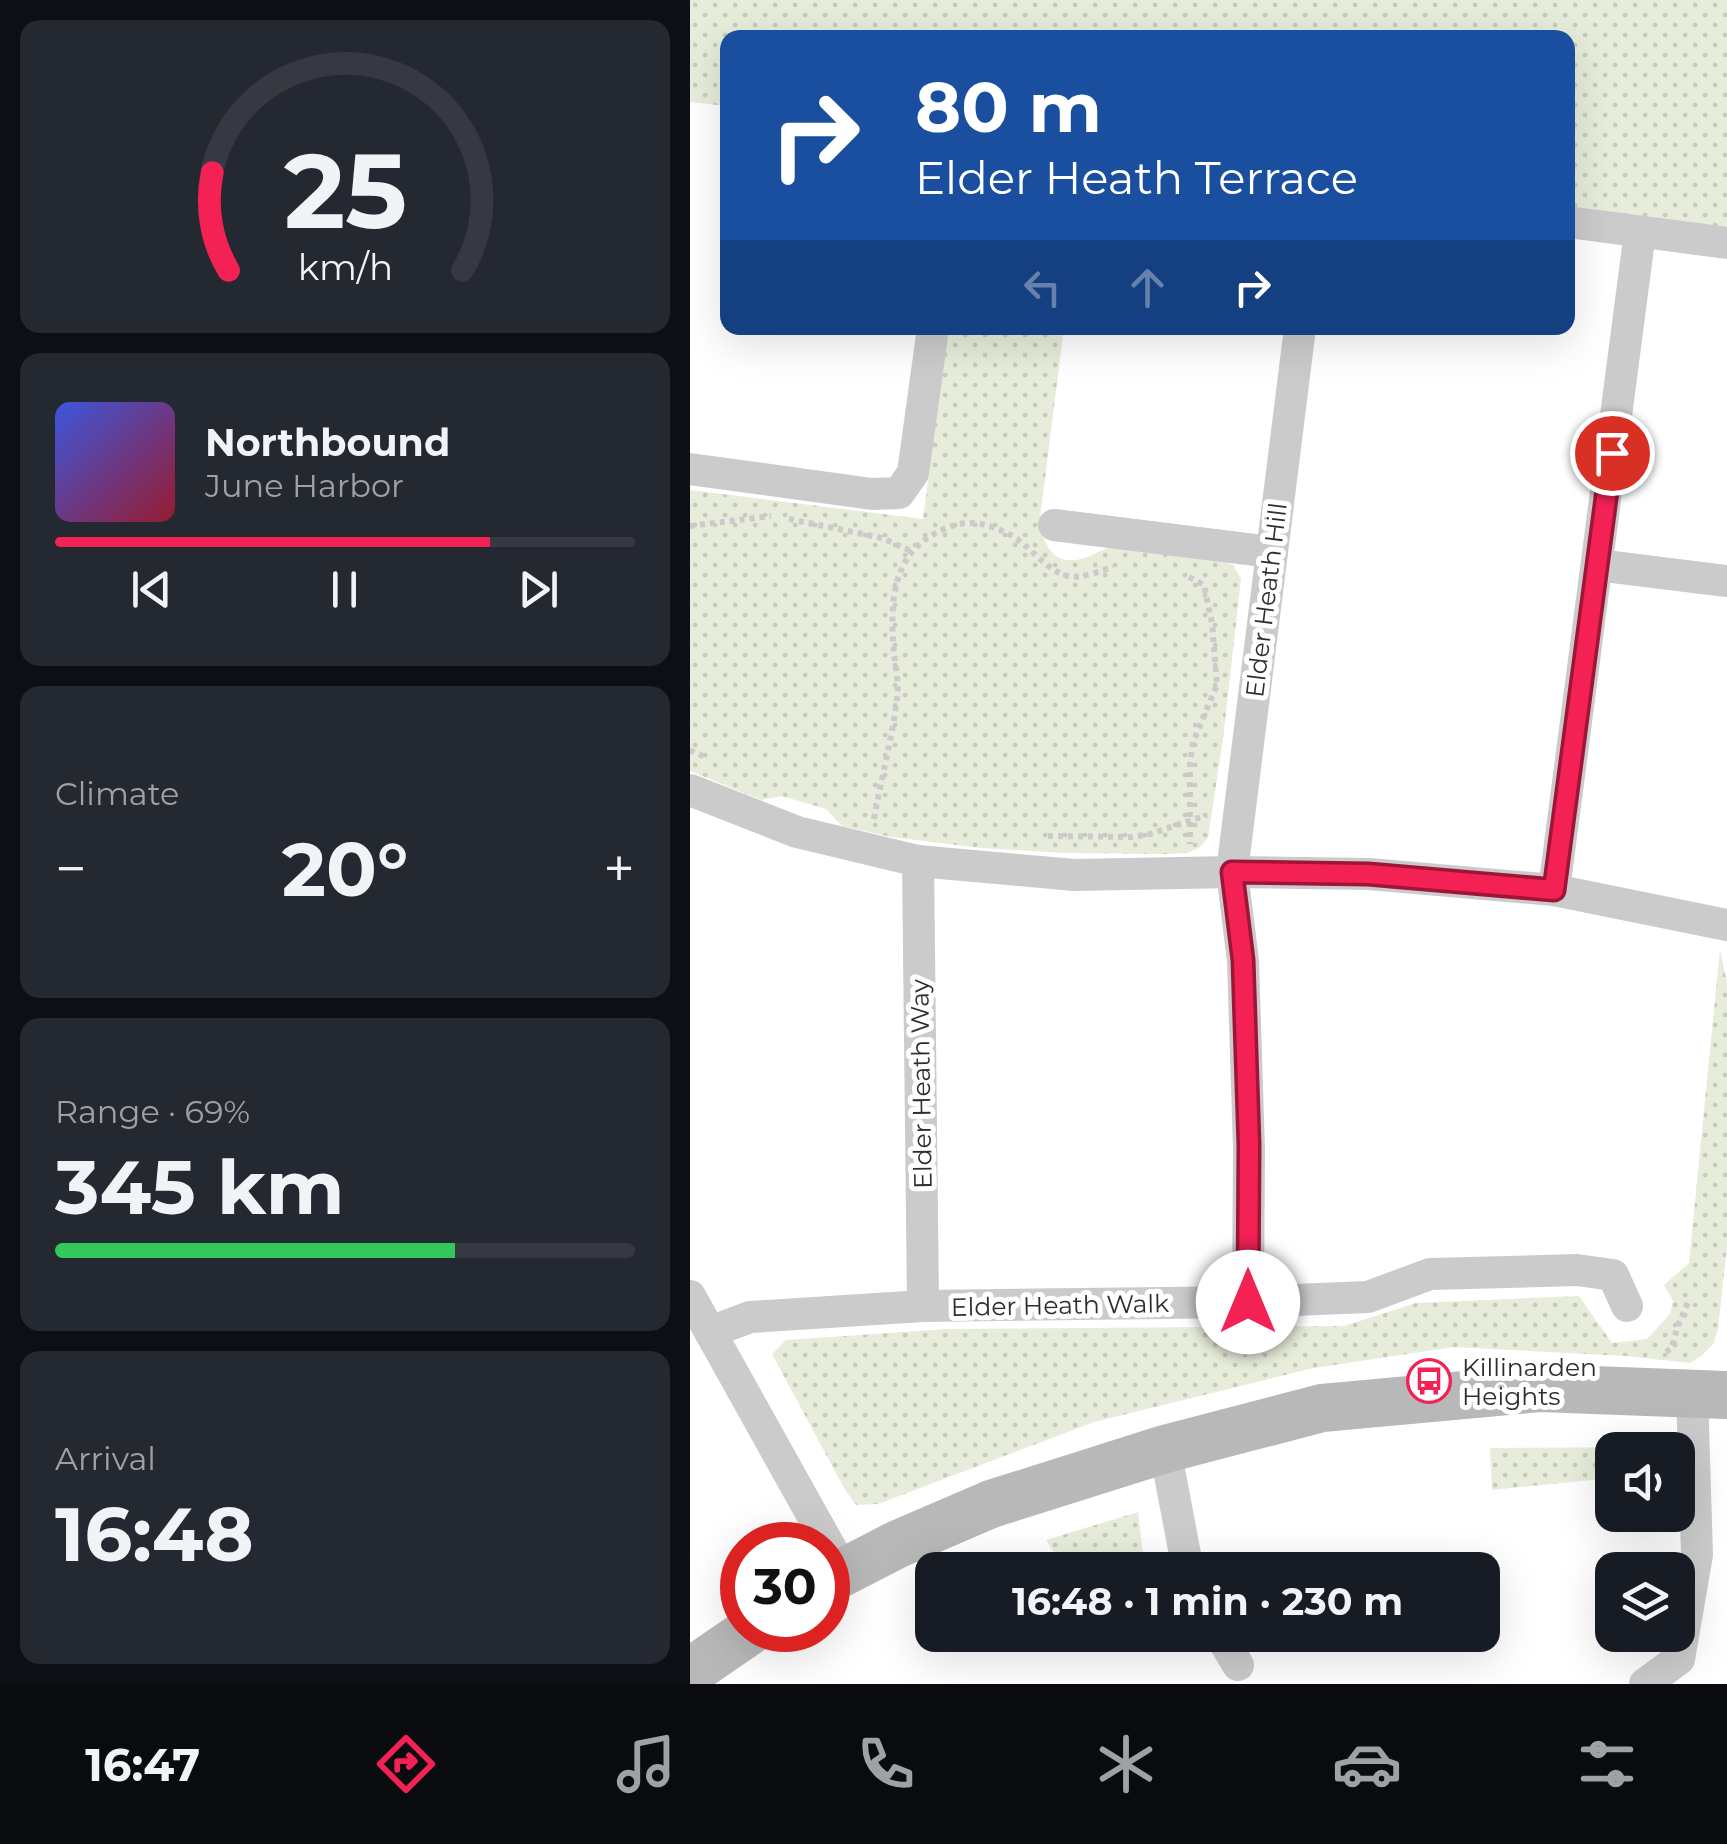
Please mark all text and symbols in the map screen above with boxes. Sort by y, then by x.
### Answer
text: 80 m [915,64,1102,150]
icon: right [750,70,880,200]
text: 25 [283,127,407,254]
text: Elder Heath Terrace [915,150,1358,205]
text: km/h [297,245,393,289]
icon: left [1015,260,1070,315]
icon: ahead [1120,260,1175,315]
icon: right [1225,260,1280,315]
pin [1570,411,1655,496]
text: Northbound [205,419,450,466]
icon: arrive [1585,426,1640,481]
text: June Harbor [205,466,404,505]
street label: Elder Heath Hill [1239,501,1293,699]
icon: previous [124,562,179,617]
icon: pause [317,562,372,617]
icon: next [511,562,566,617]
text: Climate [55,774,179,813]
text: 20° [282,823,408,915]
text: − [55,835,87,902]
text: + [603,835,635,902]
street label: Elder Heath Way [904,978,938,1189]
text: Range · 69% [55,1092,250,1131]
text: 345 km [55,1141,344,1233]
position arrow [1196,1250,1300,1354]
street label: Elder Heath Walk [951,1288,1169,1322]
place label: Killinarden Heights [1462,1352,1597,1411]
bus stop icon: Killinarden Heights [1406,1358,1452,1404]
map controls [1595,1432,1695,1652]
button: sound [1595,1432,1695,1532]
text: Arrival [55,1439,156,1478]
text: 16:48 [55,1488,254,1580]
speed limit sign: 30 [720,1522,850,1652]
button: layers [1595,1552,1695,1652]
text: 16:48 · 1 min · 230 m [1012,1578,1403,1625]
icon: directions [371,1729,441,1799]
icon: music [611,1729,681,1799]
icon: phone [851,1729,921,1799]
icon: climate [1091,1729,1161,1799]
icon: car [1332,1729,1402,1799]
icon: filters [1572,1729,1642,1799]
text: 16:47 [85,1737,200,1792]

